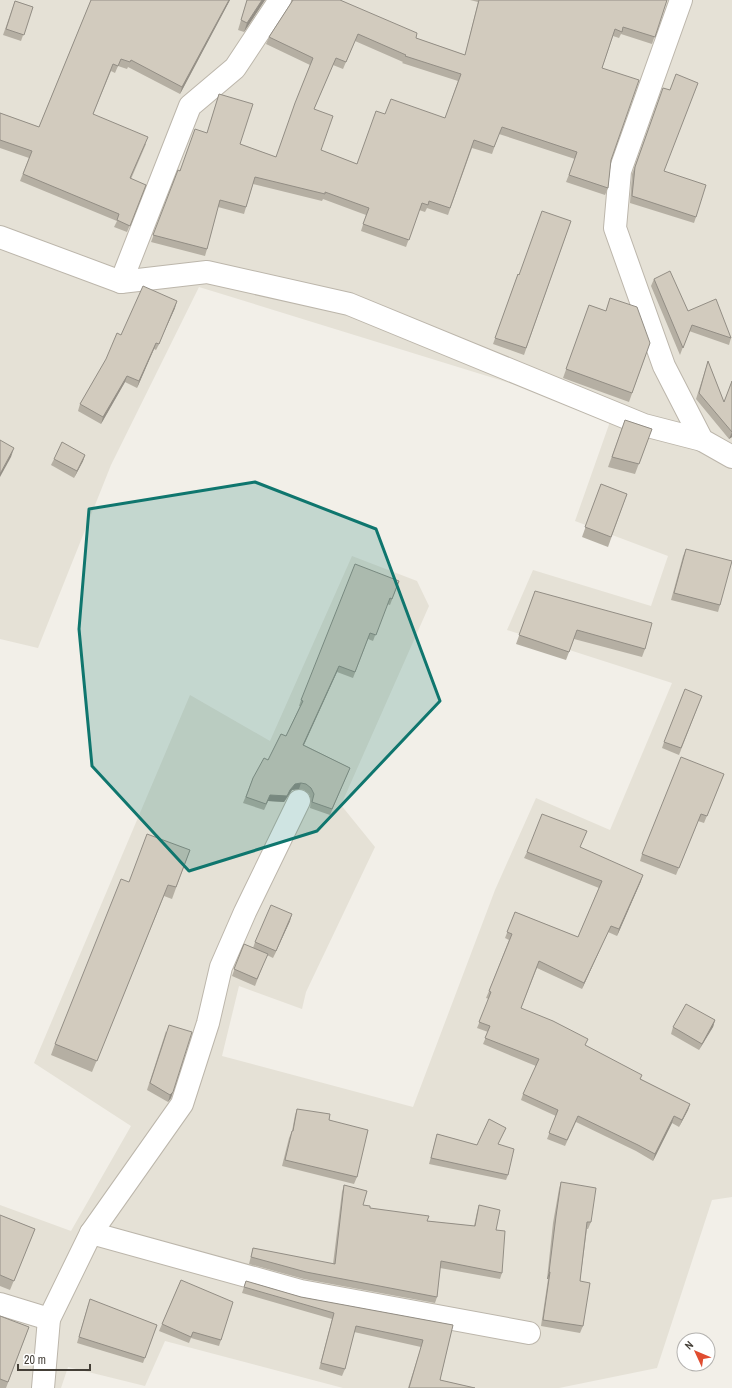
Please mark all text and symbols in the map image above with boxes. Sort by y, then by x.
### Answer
north arrow [676,1332,716,1372]
text: N [682,1338,696,1352]
scale bar [18,1346,90,1372]
text: 20 m [24,1352,46,1368]

